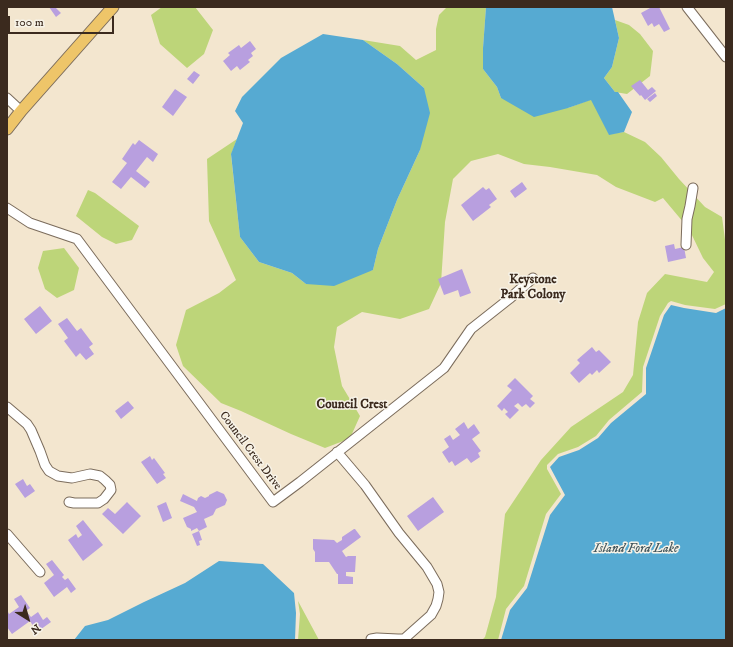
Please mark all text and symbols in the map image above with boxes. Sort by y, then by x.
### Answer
scale bar [10,8,116,34]
text: 100 m [15,15,44,30]
district label: Keystone Park Colony [500,272,566,303]
district label: Council Crest [317,397,387,413]
street label: Council Crest Drive [216,409,284,493]
water label: Island Ford Lake [594,541,678,557]
north arrow [8,599,48,639]
text: N [27,620,43,637]

